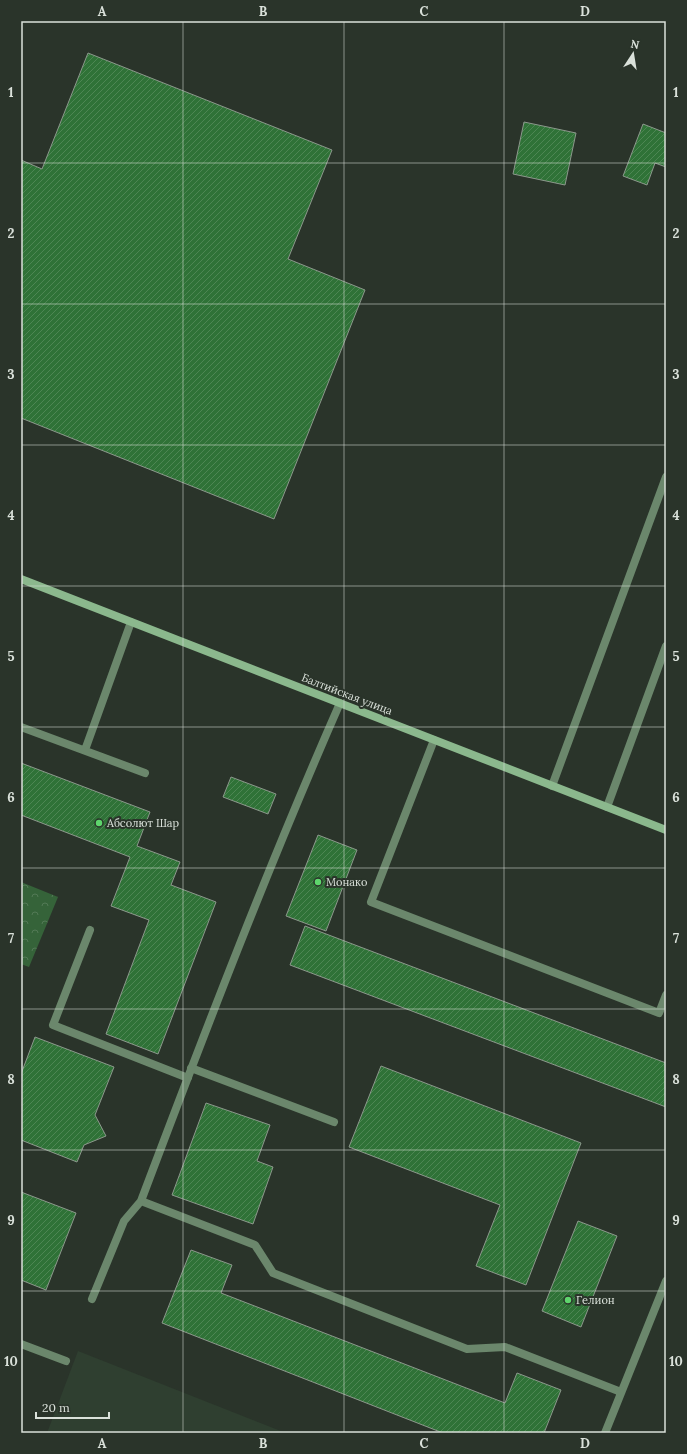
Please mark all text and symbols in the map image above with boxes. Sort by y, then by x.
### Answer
text: A [98,3,107,20]
text: B [259,3,268,20]
text: C [420,3,429,20]
text: D [580,3,590,20]
north arrow [613,34,653,74]
text: N [629,36,641,52]
text: 1 [8,84,14,101]
text: 1 [673,84,679,101]
text: 2 [8,225,15,242]
text: 2 [673,225,680,242]
text: 3 [7,366,15,383]
text: 3 [672,366,680,383]
text: 4 [7,507,15,524]
text: 4 [672,507,680,524]
text: 5 [7,648,15,665]
text: 5 [672,648,680,665]
street label: Балтийская улица [300,670,395,718]
text: 6 [7,789,15,806]
text: 6 [672,789,680,806]
place label: Абсолют Шар [106,816,180,830]
marker: Абсолют Шар [94,818,104,828]
place label: Монако [326,875,367,889]
marker: Монако [313,877,323,887]
text: 7 [8,930,14,947]
text: 7 [673,930,679,947]
text: 8 [7,1071,15,1088]
text: 8 [672,1071,680,1088]
text: 9 [7,1212,15,1229]
text: 9 [672,1212,680,1229]
place label: Гелион [576,1293,615,1307]
marker: Гелион [563,1295,573,1305]
text: 10 [4,1353,18,1370]
text: 10 [669,1353,683,1370]
scale bar [36,1394,109,1420]
text: 20 m [42,1400,70,1415]
text: A [98,1435,107,1452]
text: B [259,1435,268,1452]
text: C [420,1435,429,1452]
text: D [580,1435,590,1452]

